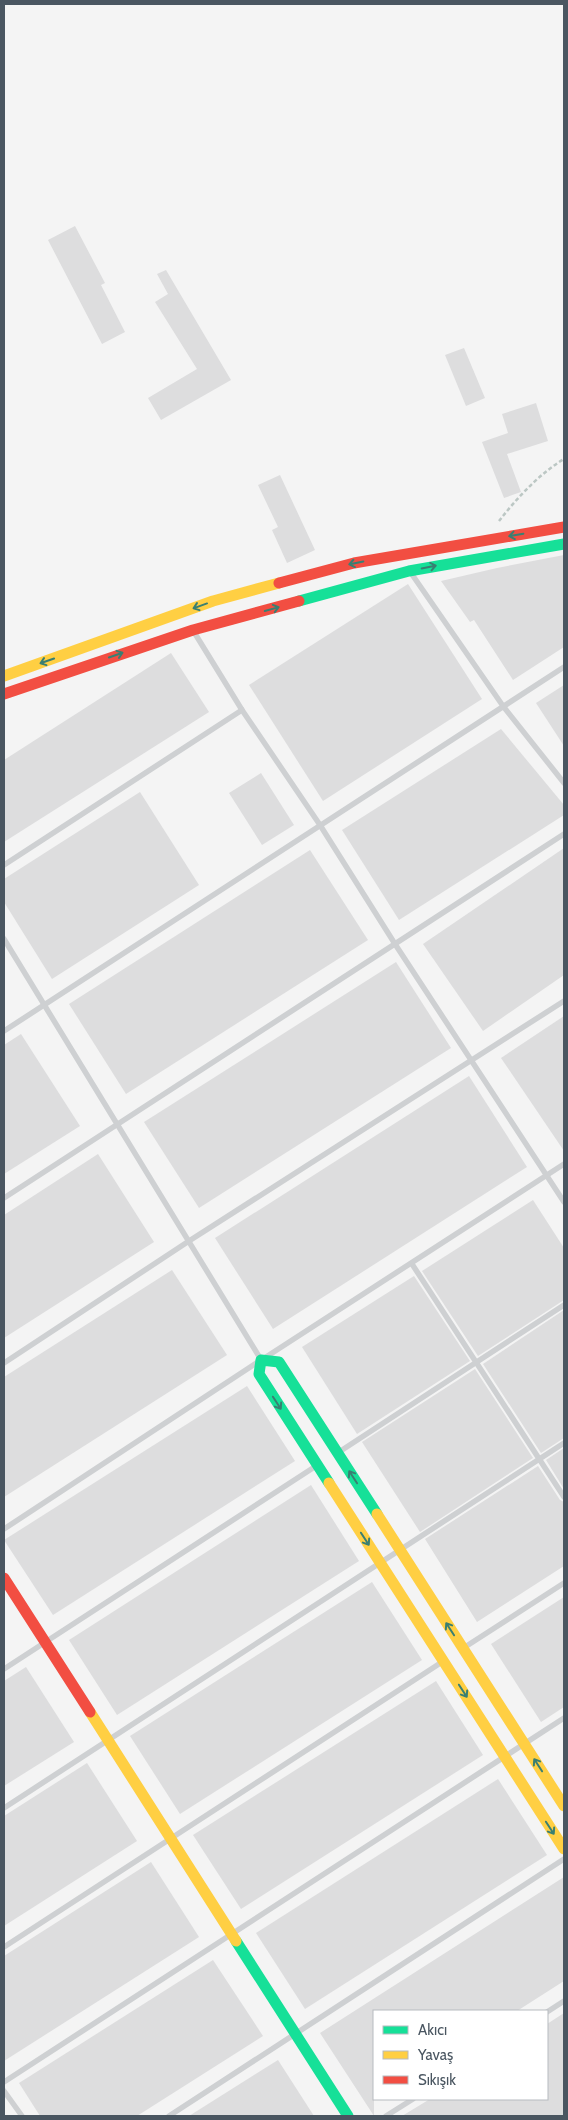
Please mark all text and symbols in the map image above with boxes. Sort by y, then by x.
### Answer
one-way arrow [509,530,525,540]
one-way arrow [349,559,365,568]
one-way arrow [420,562,436,572]
one-way arrow [192,602,208,611]
one-way arrow [263,603,279,613]
one-way arrow [108,650,123,659]
one-way arrow [39,657,55,666]
one-way arrow [273,1395,283,1409]
one-way arrow [348,1470,358,1484]
one-way arrow [361,1532,371,1546]
one-way arrow [445,1622,455,1636]
one-way arrow [457,1684,468,1698]
one-way arrow [533,1759,543,1773]
one-way arrow [546,1820,556,1834]
legend [373,2010,548,2100]
text: Akıcı [418,2021,447,2039]
text: Yavaş [417,2046,453,2064]
text: Sıkışık [418,2071,456,2089]

